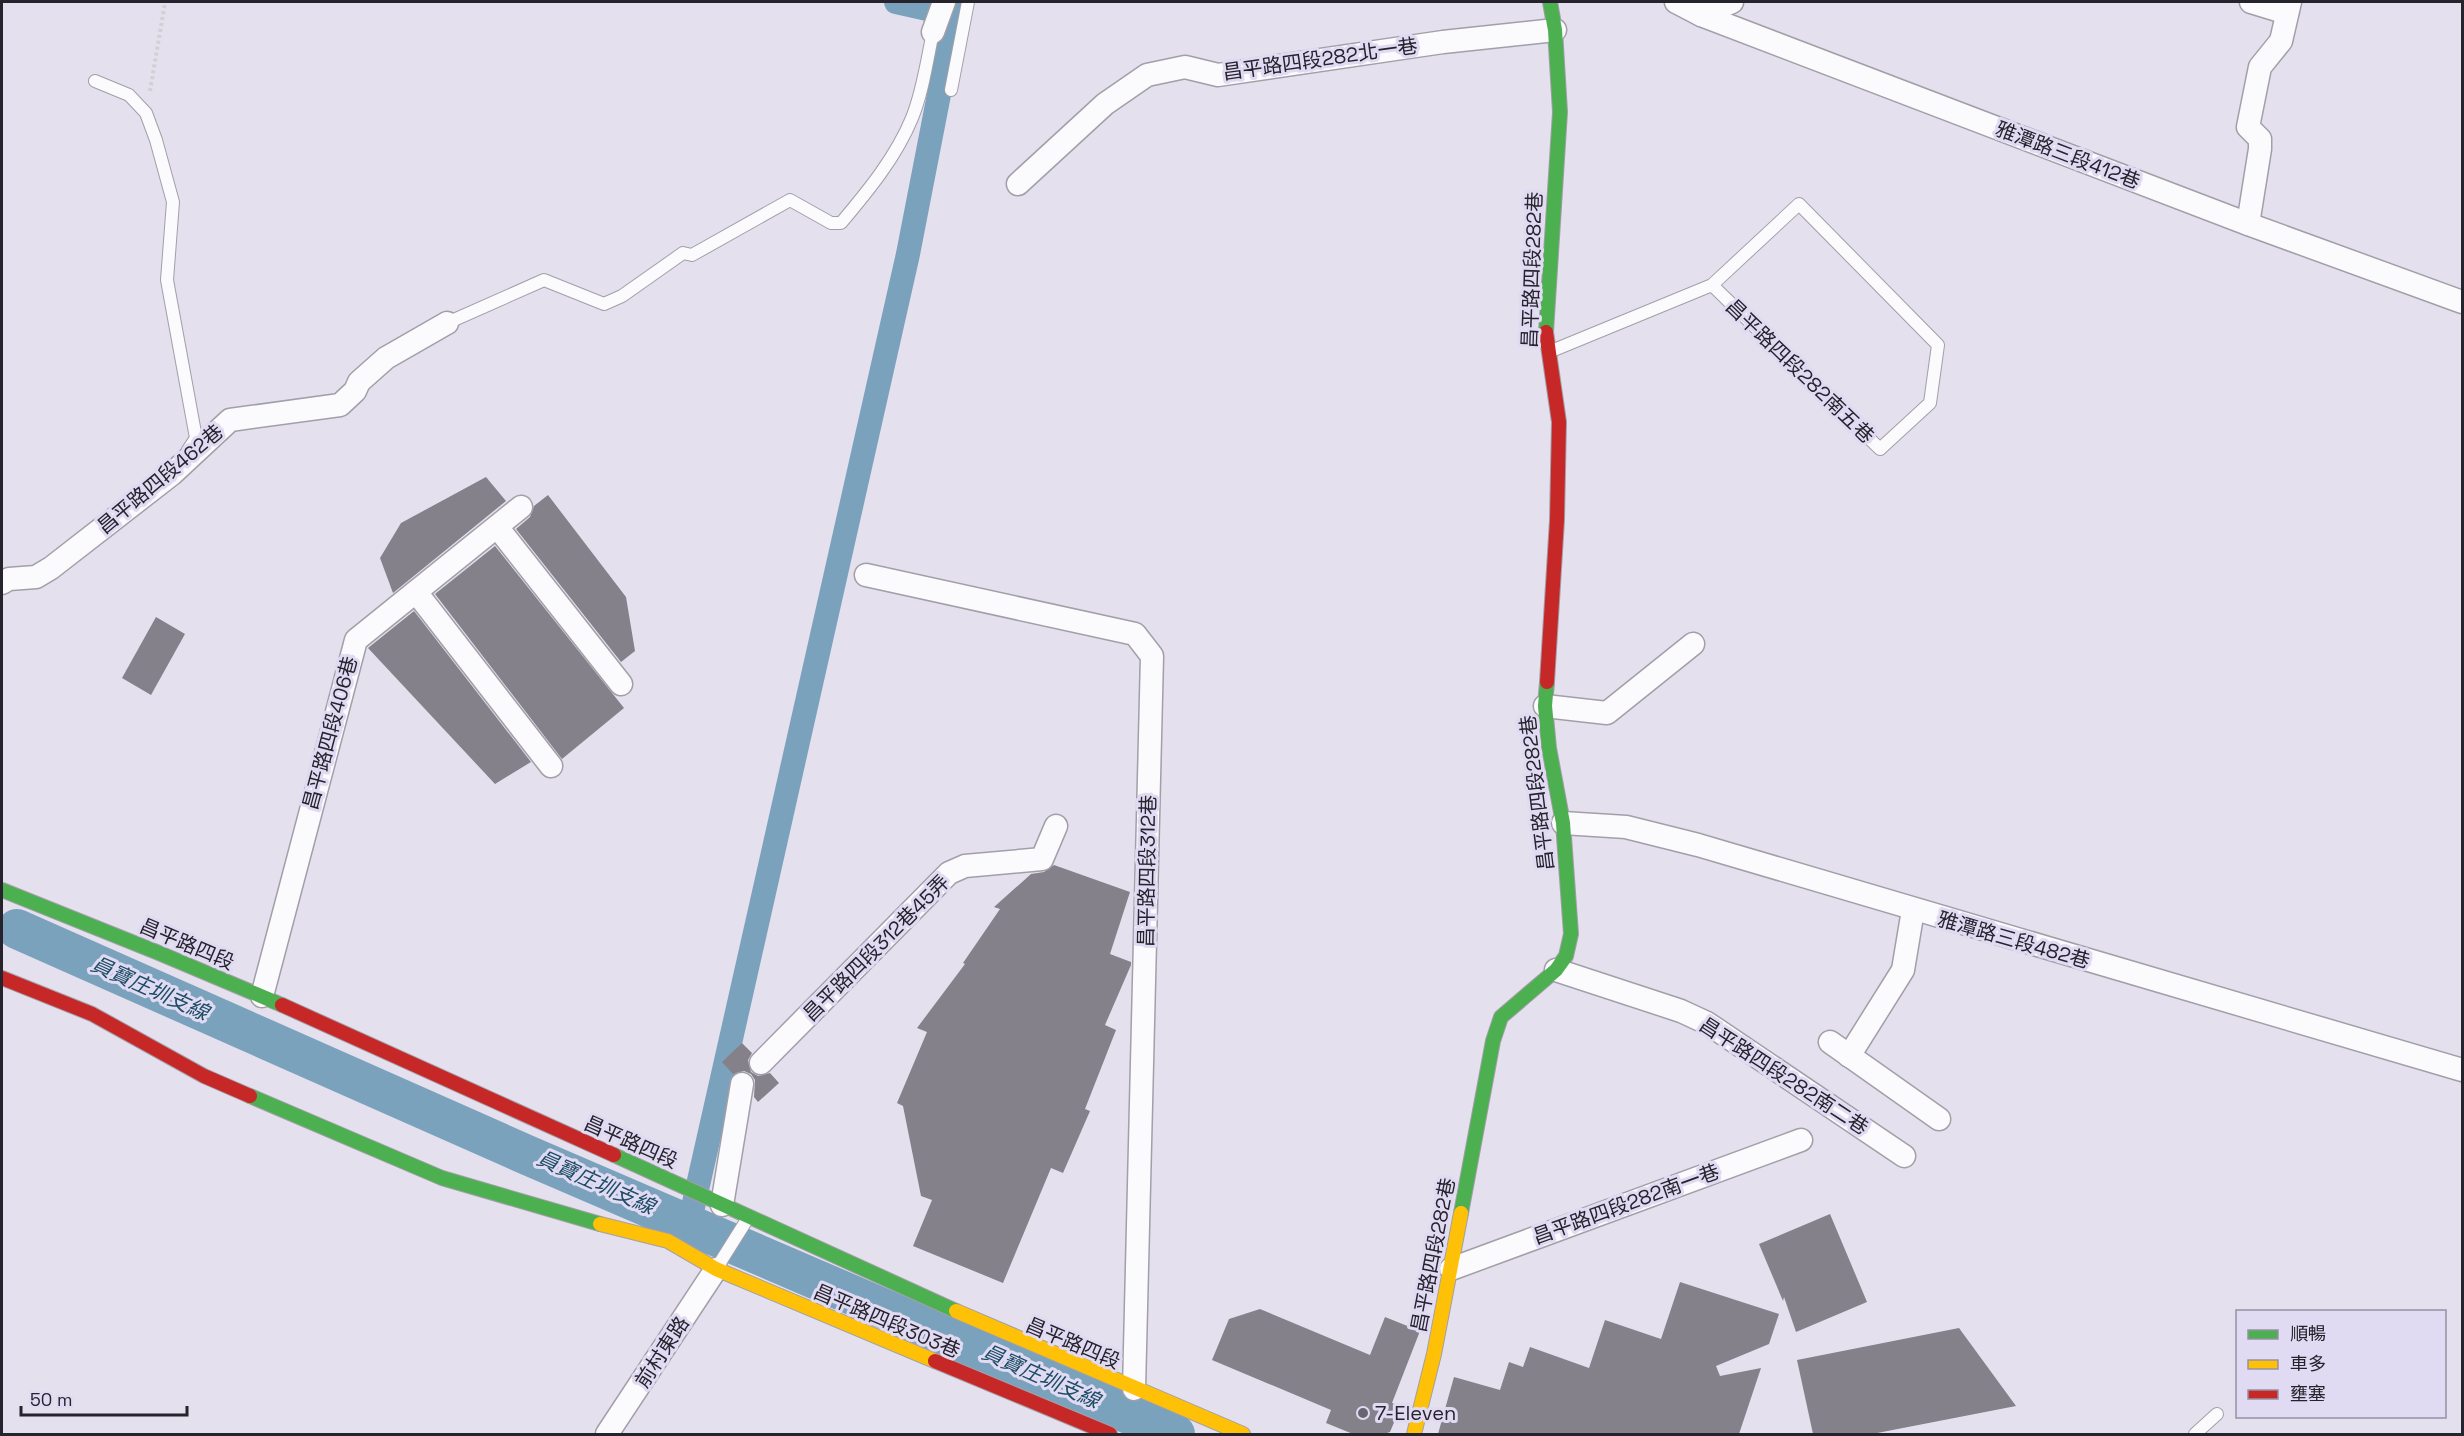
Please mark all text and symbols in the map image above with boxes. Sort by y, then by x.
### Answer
street label: 昌平路四段282北一巷 [1221,32,1419,86]
street label: 雅潭路三段412巷 [1992,116,2144,194]
street label: 昌平路四段282巷 [1516,191,1548,349]
street label: 昌平路四段282南五巷 [1720,293,1880,449]
street label: 昌平路四段462巷 [92,419,228,539]
street label: 昌平路四段406巷 [297,654,363,812]
street label: 昌平路四段282巷 [1515,714,1559,872]
street label: 昌平路四段312巷 [1133,795,1161,947]
street label: 昌平路四段312巷45弄 [797,869,955,1027]
street label: 雅潭路三段482巷 [1935,906,2093,974]
street label: 昌平路四段 [136,912,238,976]
water label: 員寶庄圳支線 [87,950,215,1027]
street label: 昌平路四段282南二巷 [1694,1012,1874,1140]
street label: 昌平路四段 [580,1110,682,1174]
water label: 員寶庄圳支線 [533,1144,661,1221]
street label: 昌平路四段282南一巷 [1529,1158,1723,1250]
street label: 昌平路四段282巷 [1405,1176,1461,1334]
street label: 昌平路四段303巷 [810,1278,964,1364]
legend [2236,1310,2446,1418]
street label: 前村東路 [629,1311,695,1393]
street label: 昌平路四段 [1022,1311,1124,1375]
text: 順暢 [2290,1322,2326,1345]
water label: 員寶庄圳支線 [978,1338,1106,1415]
text: 車多 [2290,1352,2326,1375]
scale bar [21,1379,188,1417]
text: 壅塞 [2290,1382,2326,1405]
text: 50 m [30,1388,72,1411]
place label: 7-Eleven [1375,1400,1456,1426]
marker: 7-Eleven [1356,1406,1370,1420]

